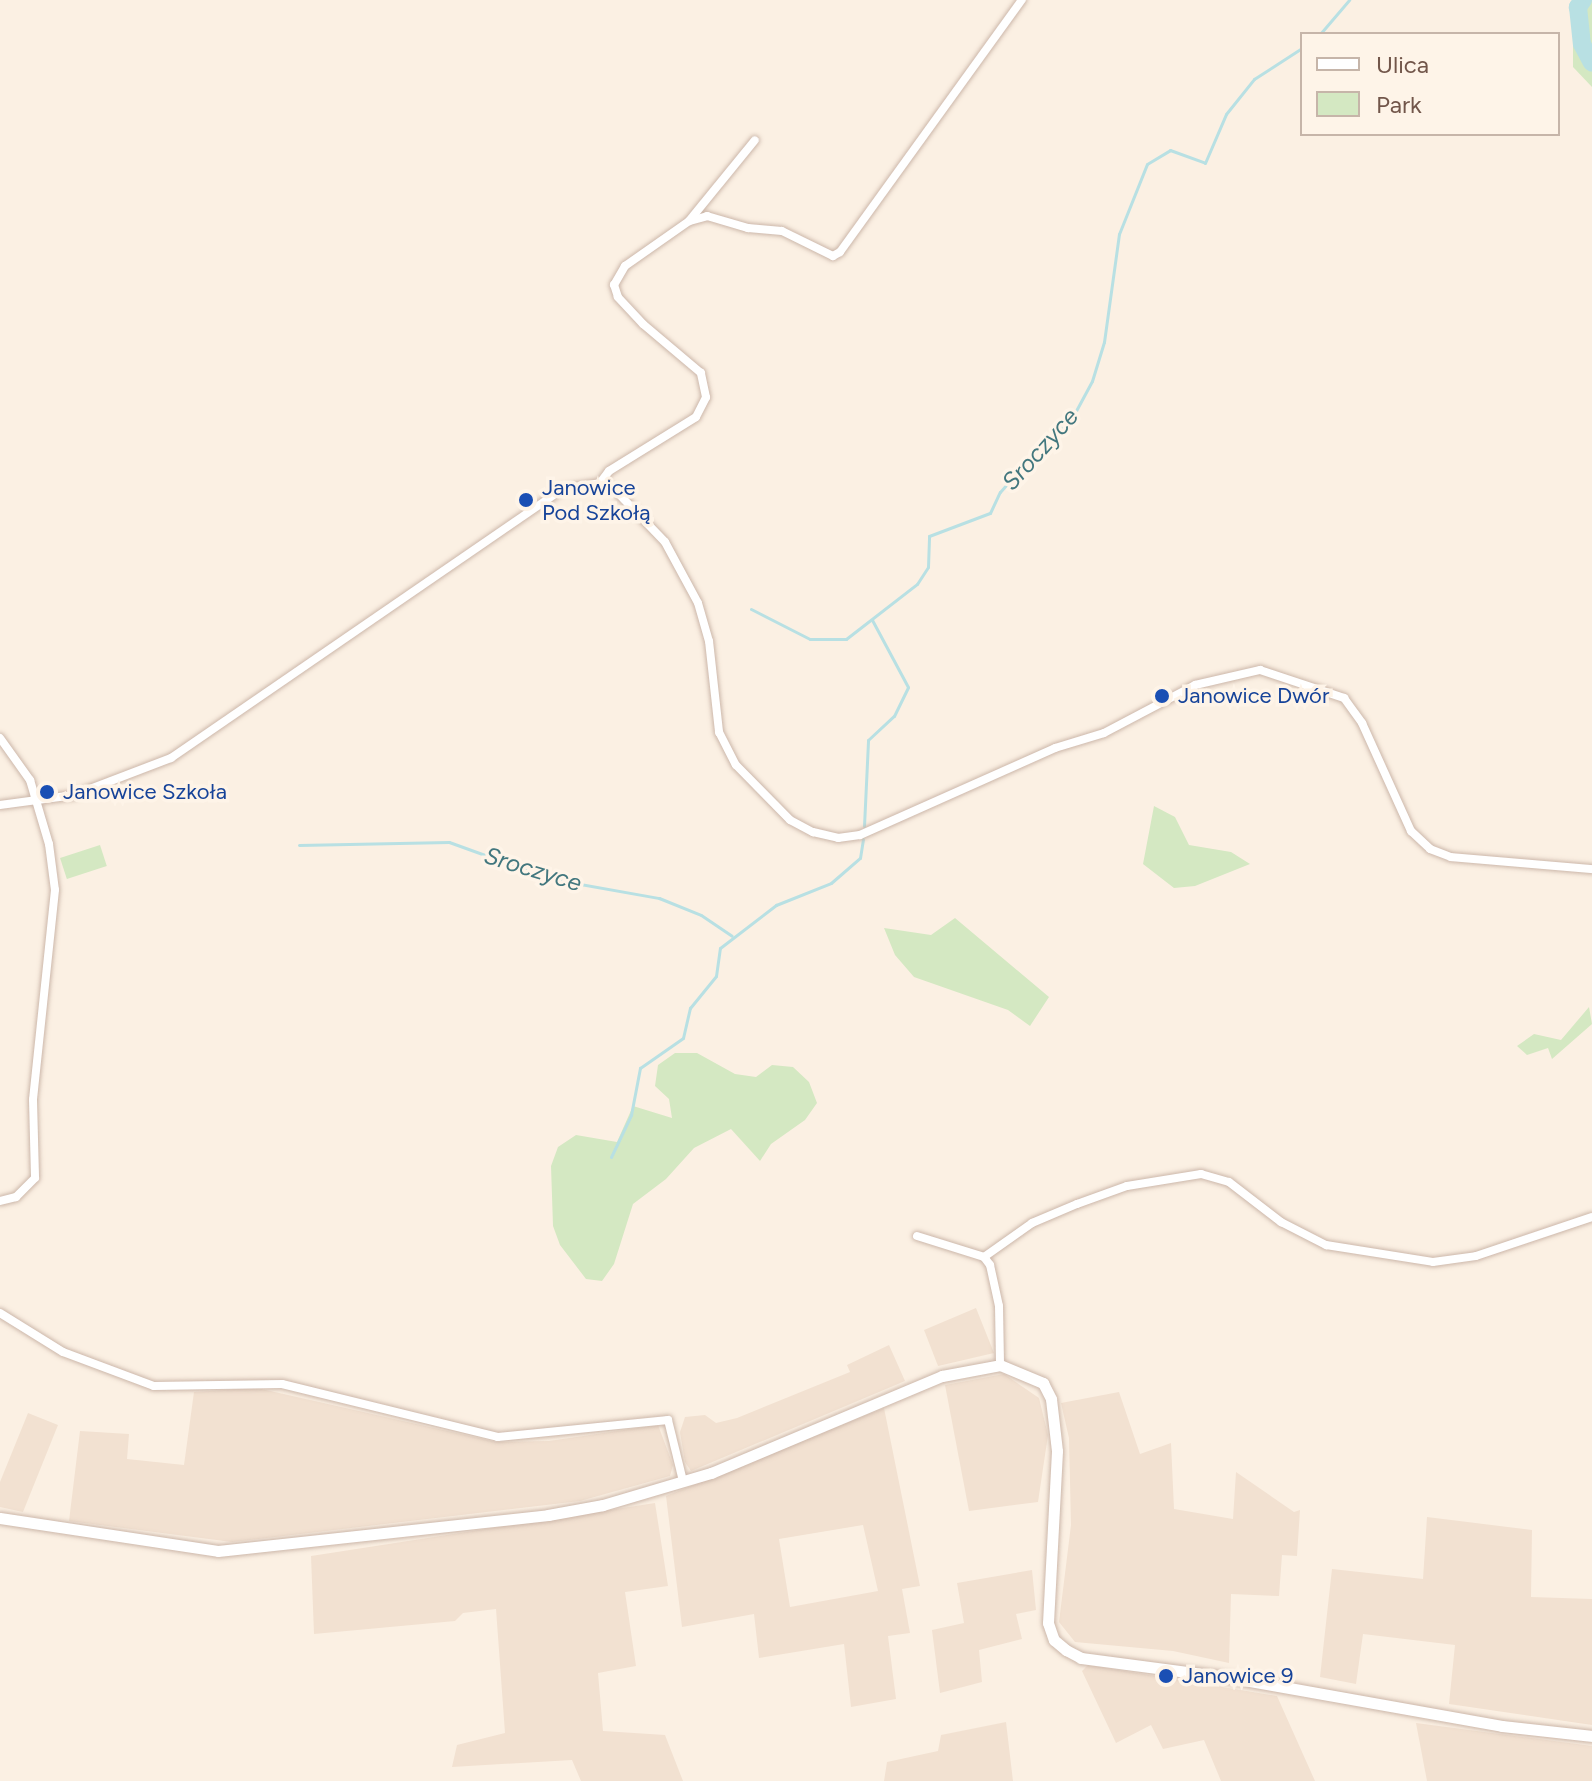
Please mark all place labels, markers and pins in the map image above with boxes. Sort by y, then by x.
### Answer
place label: Janowice Pod Szkołą [542,474,651,526]
marker: Janowice Pod Szkołą [517,491,535,509]
place label: Janowice Dwór [1178,683,1329,709]
marker: Janowice Dwór [1153,687,1171,705]
place label: Janowice Szkoła [63,779,227,805]
marker: Janowice Szkoła [38,783,56,801]
place label: Janowice 9 [1182,1663,1293,1689]
marker: Janowice 9 [1157,1667,1175,1685]

